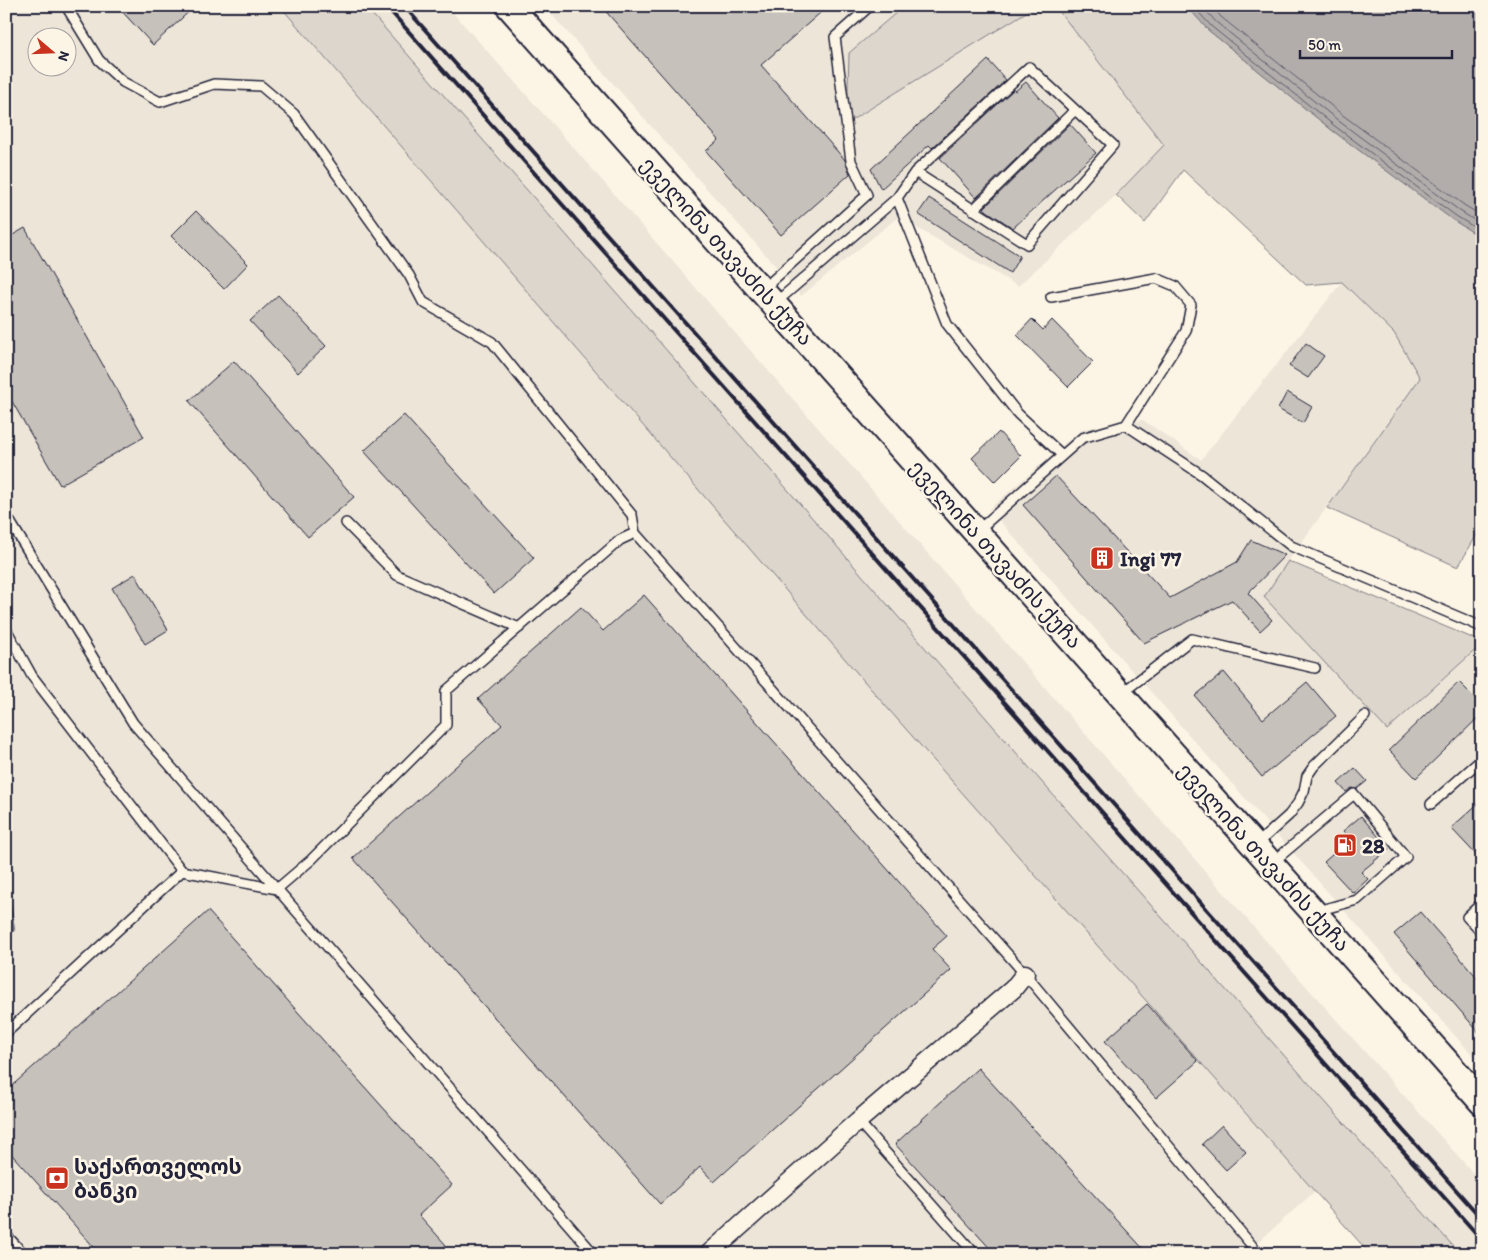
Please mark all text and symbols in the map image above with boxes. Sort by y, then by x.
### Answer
north arrow [28,28,78,78]
scale bar [1300,28,1453,60]
text: 50 m [1308,36,1341,54]
text: N [54,49,73,63]
street label: ეველინა თავაძის ქუჩა [635,152,818,351]
street label: ეველინა თავაძის ქუჩა [904,455,1087,654]
building icon: Ingi 77 [1089,545,1115,571]
place label: Ingi 77 [1120,546,1182,572]
street label: ეველინა თავაძის ქუჩა [1172,758,1355,957]
fuel station icon: 28 [1332,832,1358,858]
place label: 28 [1362,833,1385,858]
place label: საქართველოს ბანკი [74,1154,242,1203]
bank icon: საქართველოს ბანკი [44,1165,70,1191]

